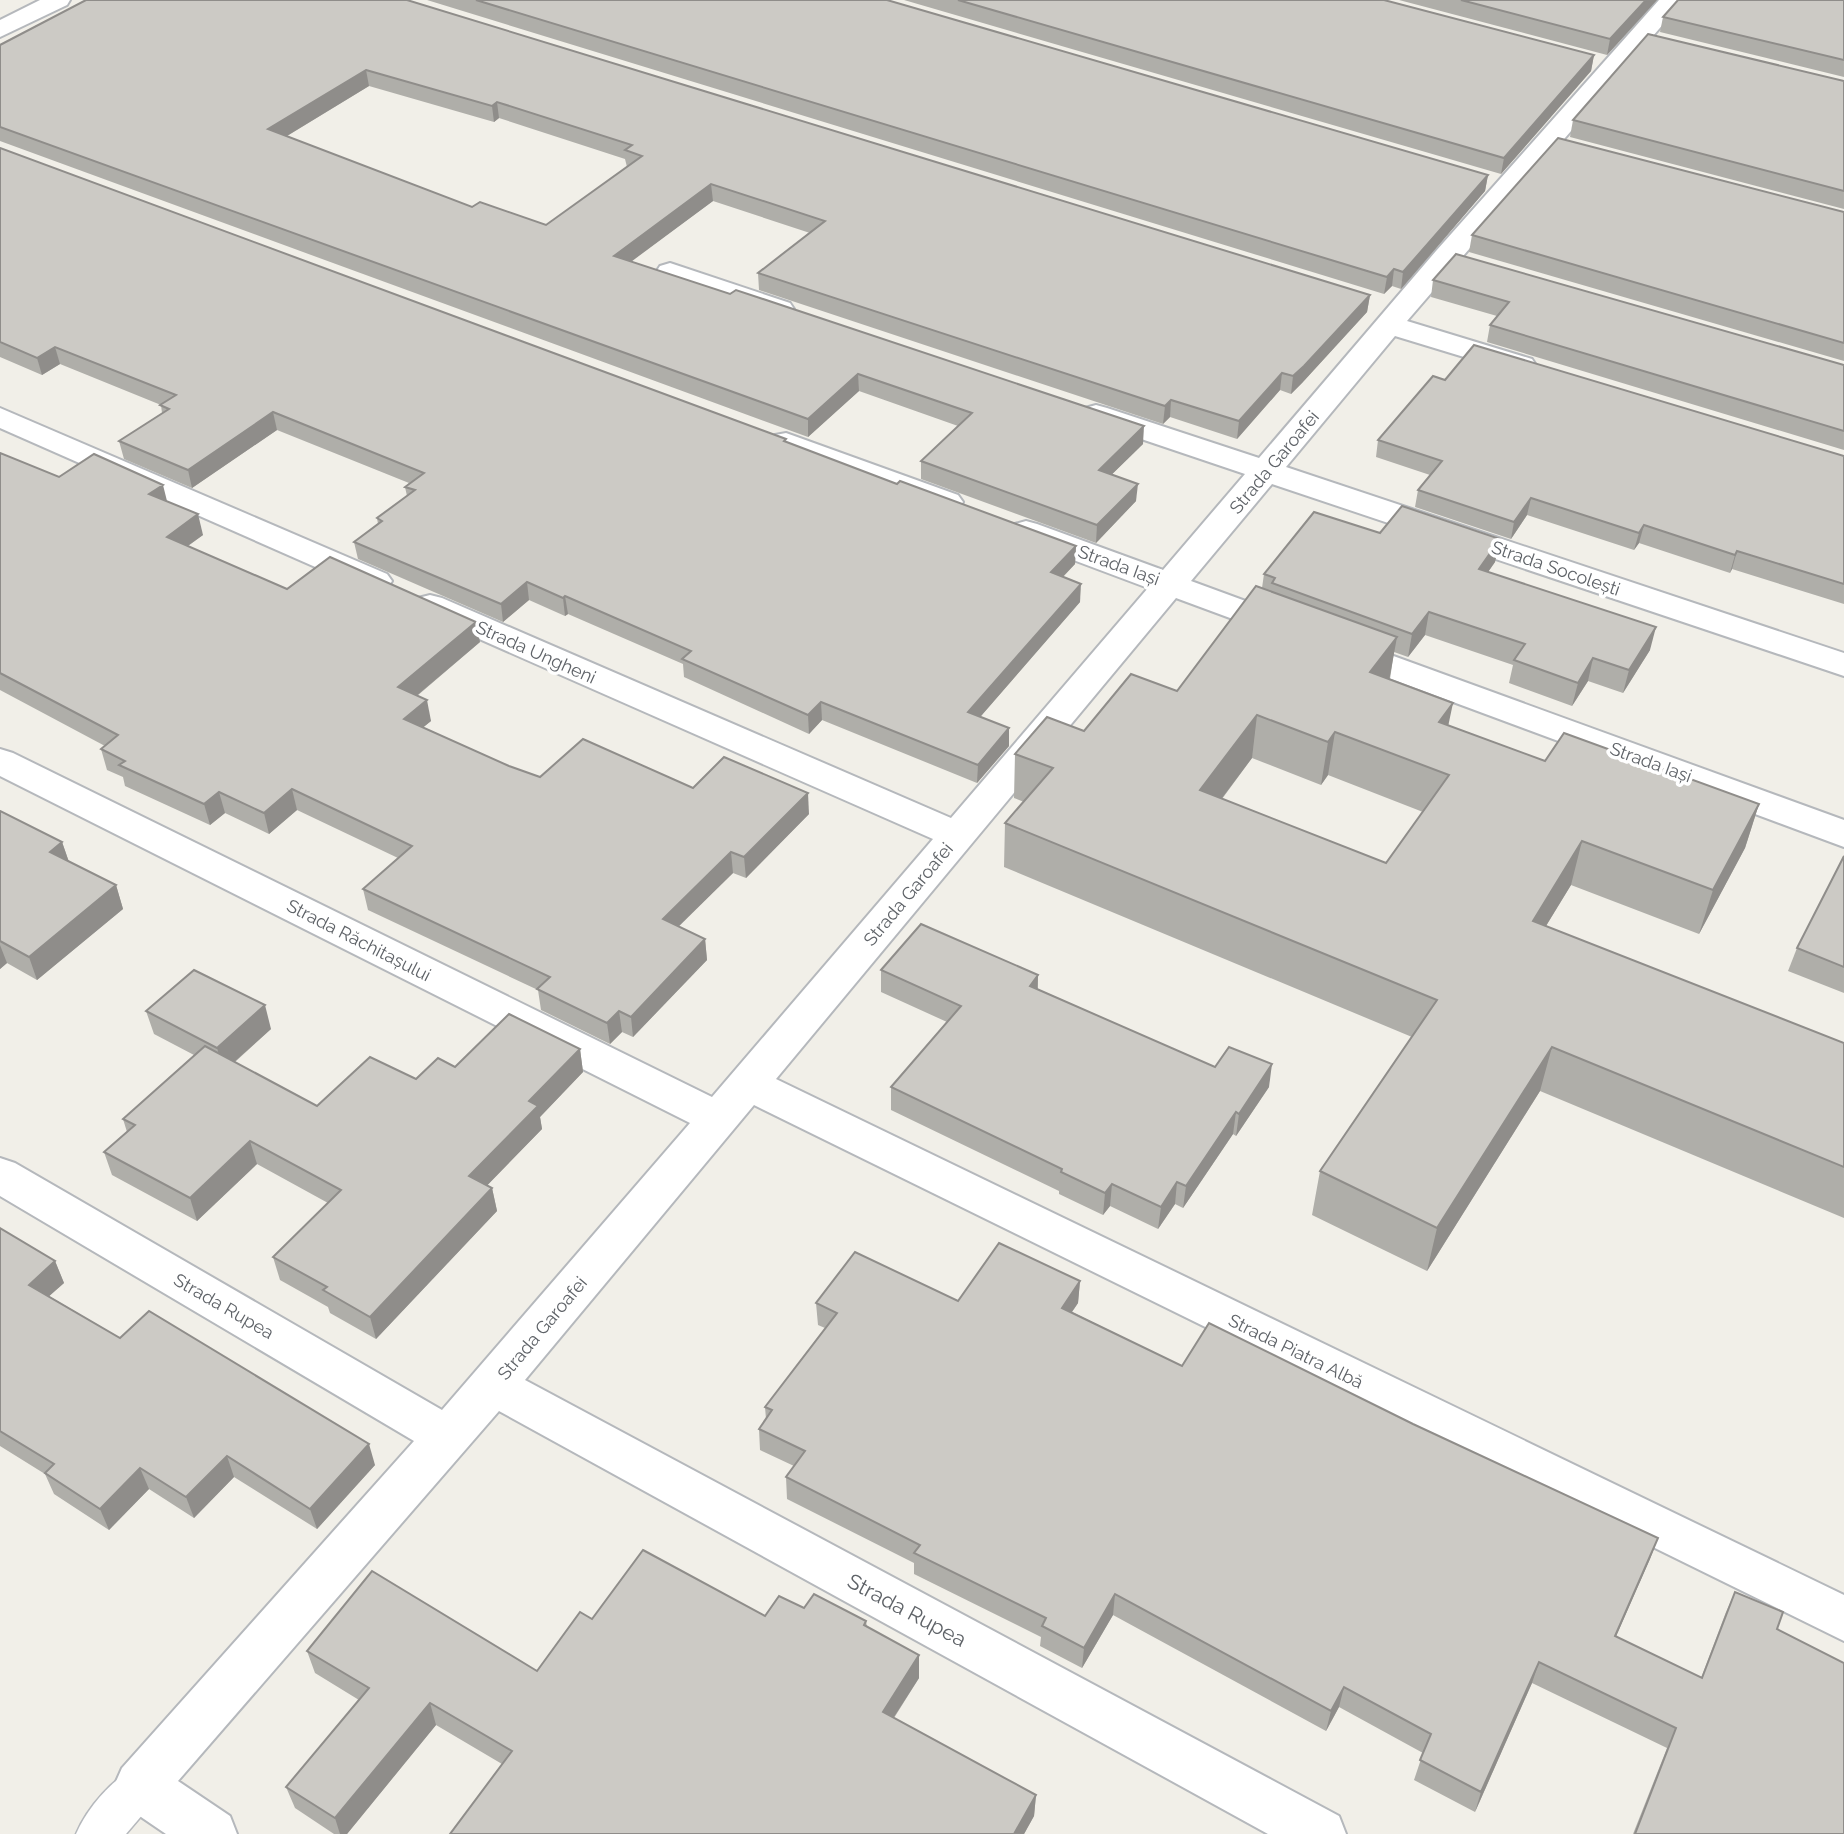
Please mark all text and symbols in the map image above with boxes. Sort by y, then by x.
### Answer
street label: Strada Garoafei [1225,406,1323,518]
street label: Strada Socolești [1489,536,1623,600]
street label: Strada Iași [1075,541,1163,589]
street label: Strada Ungheni [473,616,599,688]
street label: Strada Iași [1607,738,1695,786]
street label: Strada Garoafei [859,838,957,950]
street label: Strada Răchitașului [283,895,435,985]
street label: Strada Rupea [170,1269,278,1343]
street label: Strada Garoafei [493,1272,591,1384]
street label: Strada Piatra Albă [1225,1309,1367,1393]
street label: Strada Rupea [843,1568,971,1652]

